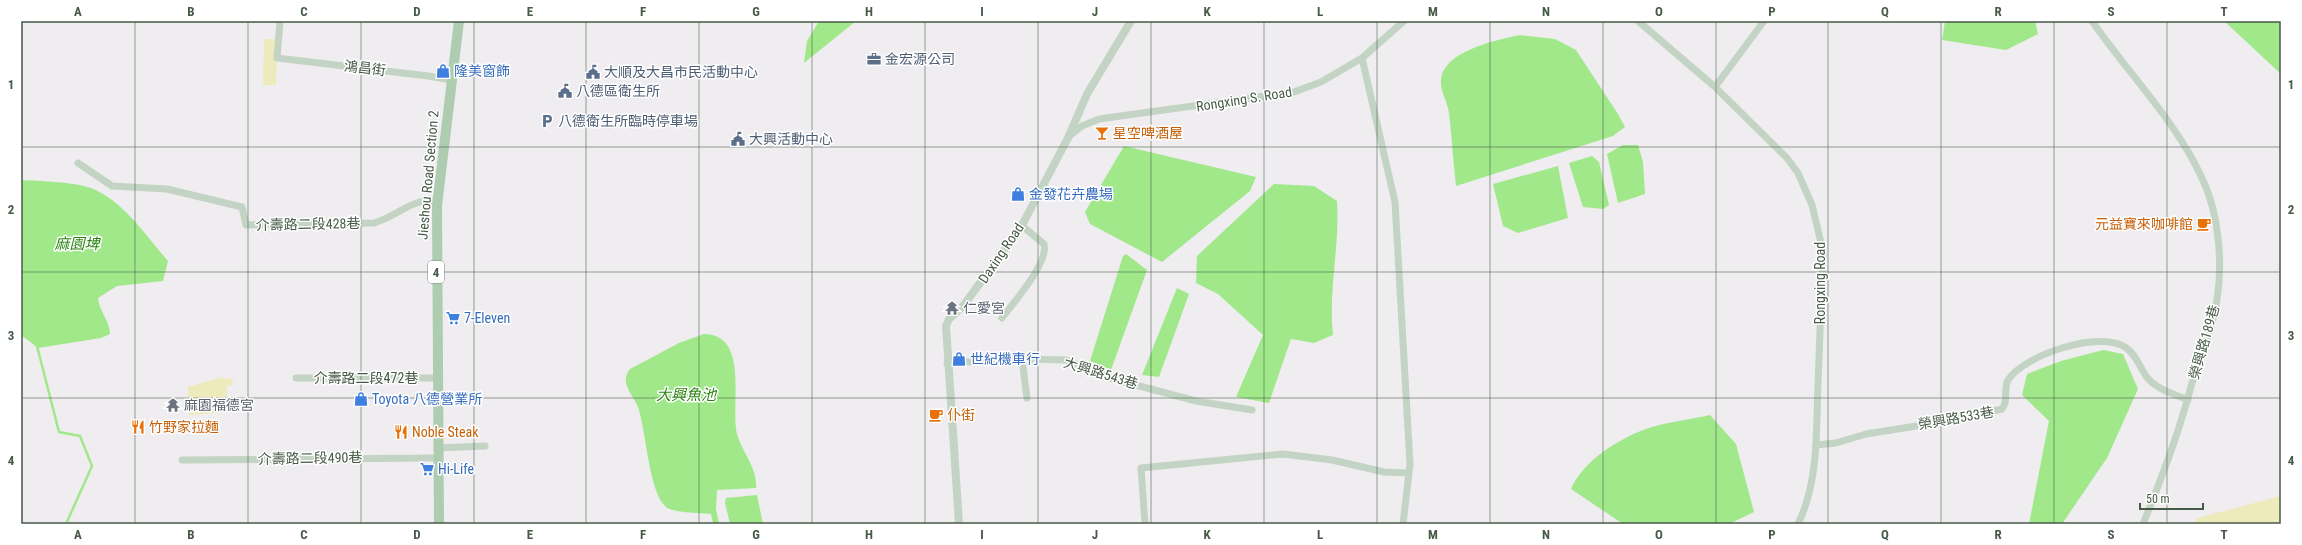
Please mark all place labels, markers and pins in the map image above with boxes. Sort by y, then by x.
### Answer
office icon: 金宏源公司 [866,51,882,67]
place label: 金宏源公司 [885,51,955,67]
shop icon: 隆美窗飾 [435,63,451,79]
place label: 隆美窗飾 [454,63,510,79]
public building icon: 大順及大昌市民活動中心 [585,64,601,80]
place label: 大順及大昌市民活動中心 [604,64,758,80]
public building icon: 八德區衛生所 [557,83,573,99]
place label: 八德區衛生所 [576,83,660,99]
parking icon: 八德衛生所臨時停車場 [539,113,555,129]
place label: 八德衛生所臨時停車場 [558,113,698,129]
bar icon: 星空啤酒屋 [1094,125,1110,141]
place label: 星空啤酒屋 [1113,125,1183,141]
public building icon: 大興活動中心 [730,131,746,147]
place label: 大興活動中心 [749,131,833,147]
shop icon: 金發花卉農場 [1010,186,1026,202]
place label: 金發花卉農場 [1029,186,1113,202]
place label: 元益寶來咖啡館 [2095,216,2193,232]
cafe icon: 元益寶來咖啡館 [2196,216,2212,232]
temple icon: 仁愛宮 [944,300,960,316]
place label: 仁愛宮 [963,300,1005,316]
supermarket icon: 7-Eleven [445,310,461,326]
place label: 7-Eleven [464,310,510,326]
shop icon: 世紀機車行 [951,351,967,367]
place label: 世紀機車行 [970,351,1040,367]
shop icon: Toyota 八德營業所 [353,391,369,407]
place label: Toyota 八德營業所 [372,391,482,407]
temple icon: 麻園福德宮 [165,397,181,413]
place label: 麻園福德宮 [184,397,254,413]
cafe icon: 仆街 [928,407,944,423]
place label: 仆街 [947,407,975,423]
restaurant icon: 竹野家拉麵 [130,419,146,435]
place label: 竹野家拉麵 [149,419,219,435]
restaurant icon: Noble Steak [393,424,409,440]
place label: Noble Steak [412,424,479,440]
supermarket icon: Hi-Life [419,461,435,477]
place label: Hi-Life [438,461,475,477]

